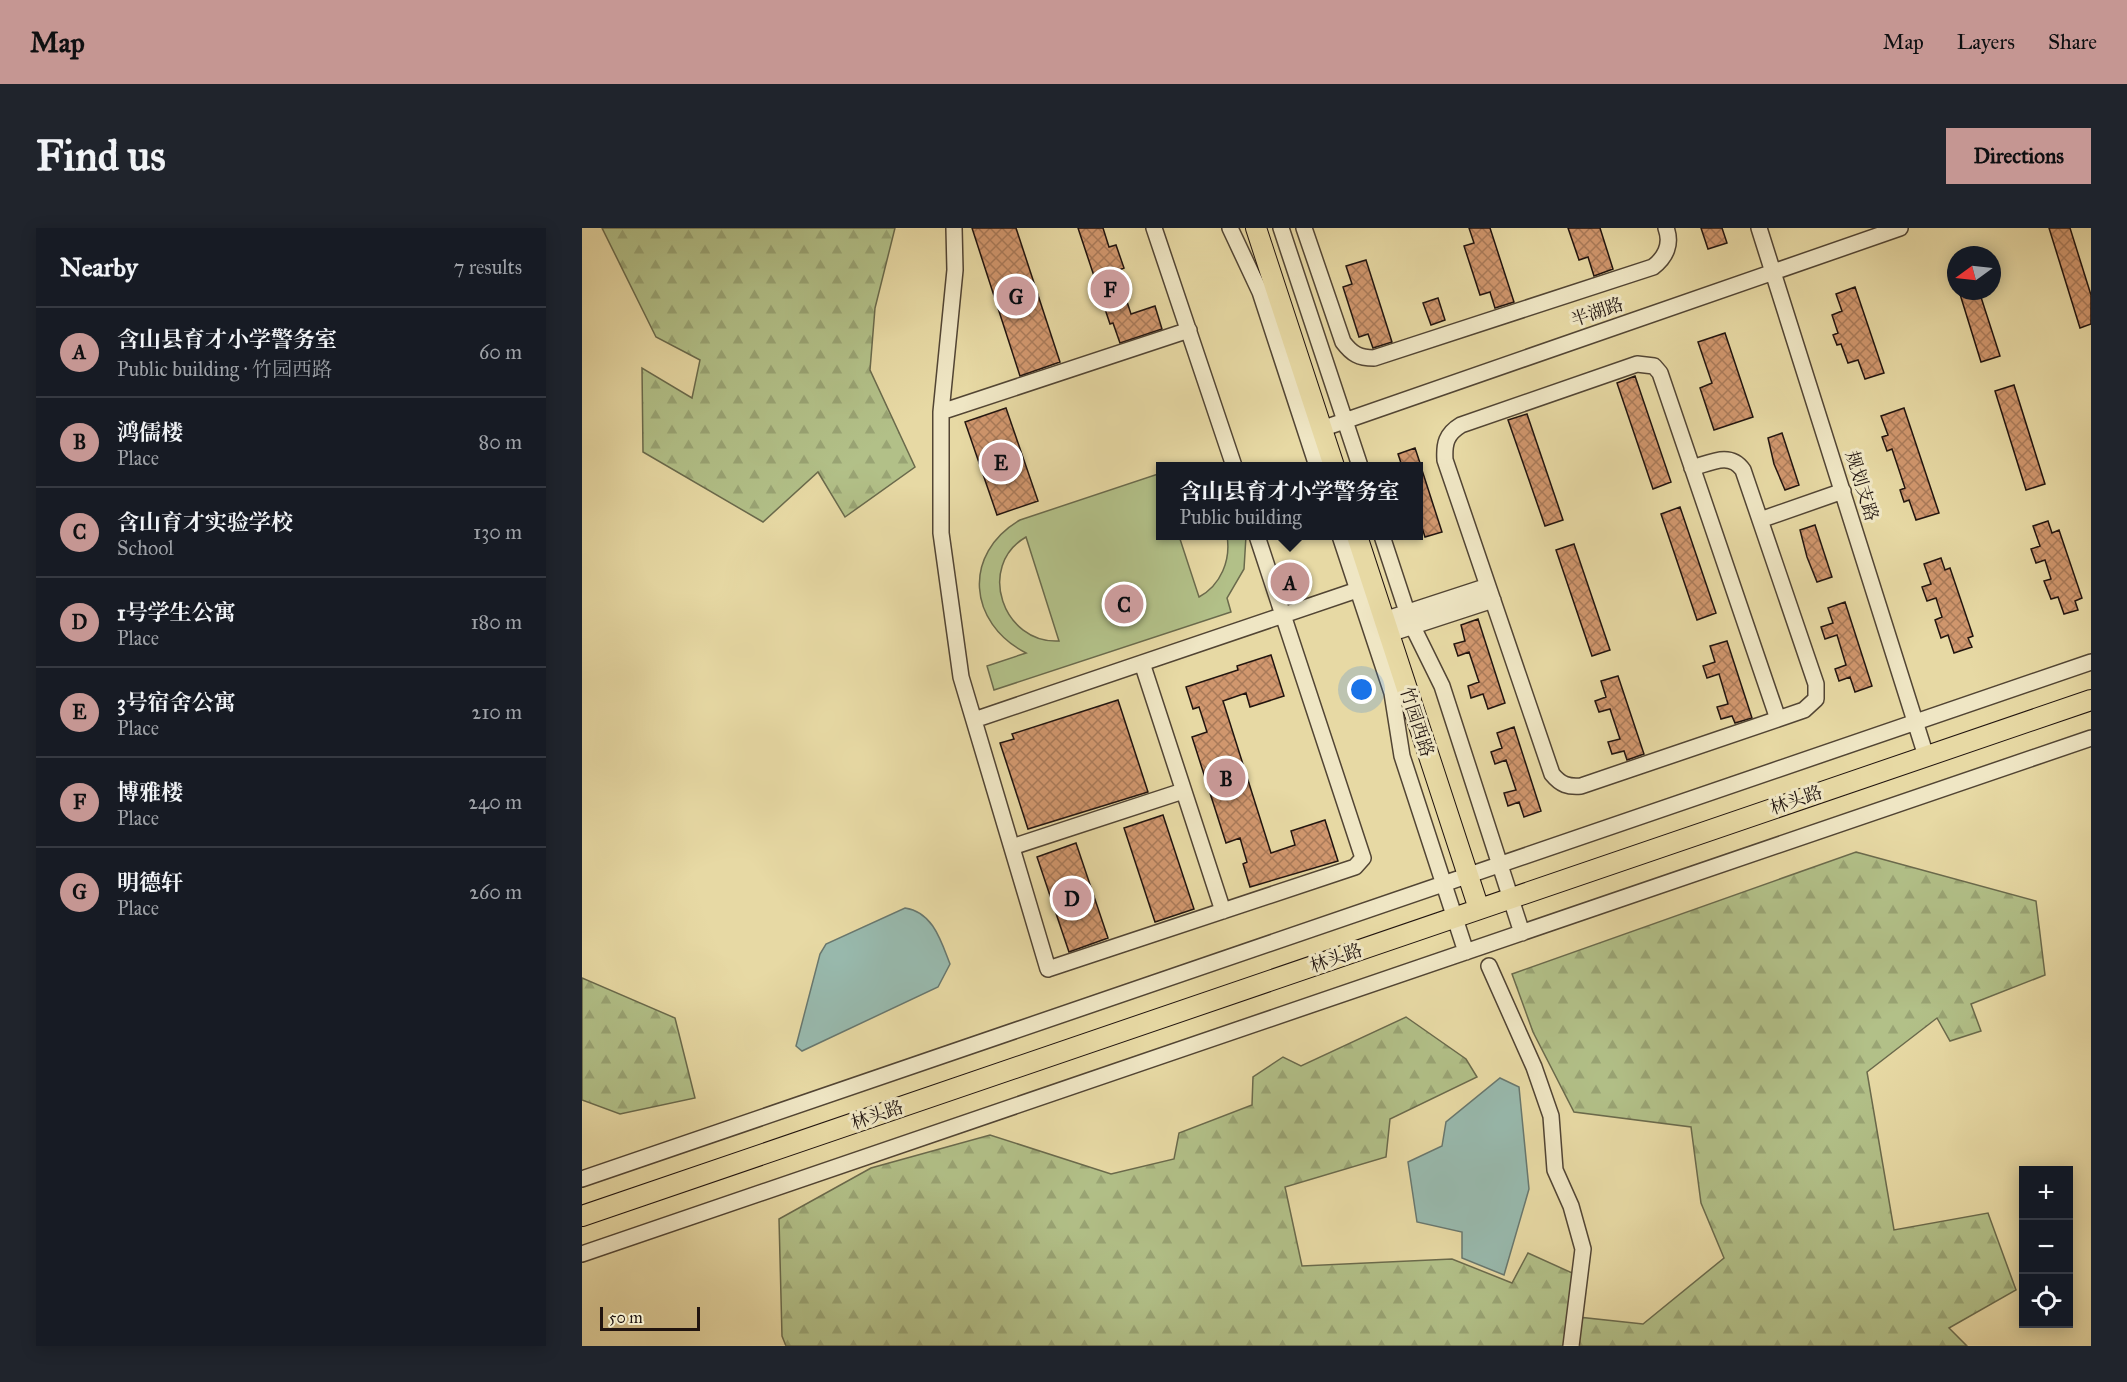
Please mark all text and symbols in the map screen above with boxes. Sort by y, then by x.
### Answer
text: Map [30,25,85,60]
text: Map [1883,29,1924,55]
text: Layers [1957,29,2015,55]
text: Share [2048,29,2097,55]
button: Directions [1946,128,2091,184]
text: Find us [36,130,166,182]
north arrow [1947,246,2001,300]
text: Nearby [60,251,138,283]
text: 7 results [454,255,522,279]
pin: F [1090,266,1130,312]
pin: G [996,274,1036,318]
street label: 半湖路 [1568,293,1626,331]
text: 含山县育才小学警务室 [117,326,337,353]
text: A [73,340,86,364]
text: 60 m [479,340,522,364]
text: Public building · 竹园西路 [117,357,332,381]
text: 鸿儒楼 [117,419,183,446]
text: B [73,430,86,454]
text: 80 m [479,430,522,454]
pin: E [982,440,1020,484]
text: Place [117,446,159,470]
street label: 规划支路 [1841,448,1883,524]
popup [1156,462,1423,540]
text: 含山县育才小学警务室 [1179,478,1400,505]
text: Public building [1179,505,1302,529]
text: 含山育才实验学校 [117,509,293,536]
text: C [73,520,86,544]
text: 130 m [473,520,522,544]
text: School [117,536,174,560]
pin: A [1270,560,1310,604]
pin: C [1104,582,1144,626]
text: 1号学生公寓 [117,599,236,626]
text: D [72,610,87,634]
text: 180 m [471,610,522,634]
text: Place [117,626,159,650]
your location [1347,675,1376,704]
street label: 竹园西路 [1395,684,1439,760]
text: 3号宿舍公寓 [117,689,236,716]
text: E [72,700,87,724]
text: 210 m [472,700,522,724]
text: Place [117,716,159,740]
pin: B [1206,756,1246,800]
text: 博雅楼 [117,779,183,806]
street label: 林头路 [1767,781,1825,819]
text: F [73,790,86,814]
text: 240 m [468,790,522,814]
text: Place [117,806,159,830]
text: 明德轩 [117,869,183,896]
pin: D [1052,876,1092,920]
text: G [72,880,87,904]
text: 260 m [469,880,522,904]
text: Place [117,896,159,920]
street label: 林头路 [1307,939,1365,977]
street label: 林头路 [848,1096,906,1134]
map controls [2019,1166,2073,1328]
button: + [2019,1166,2073,1220]
button: − [2019,1220,2073,1274]
button: locate [2019,1274,2073,1328]
scale bar [600,1304,700,1332]
text: 50 m [609,1308,643,1327]

